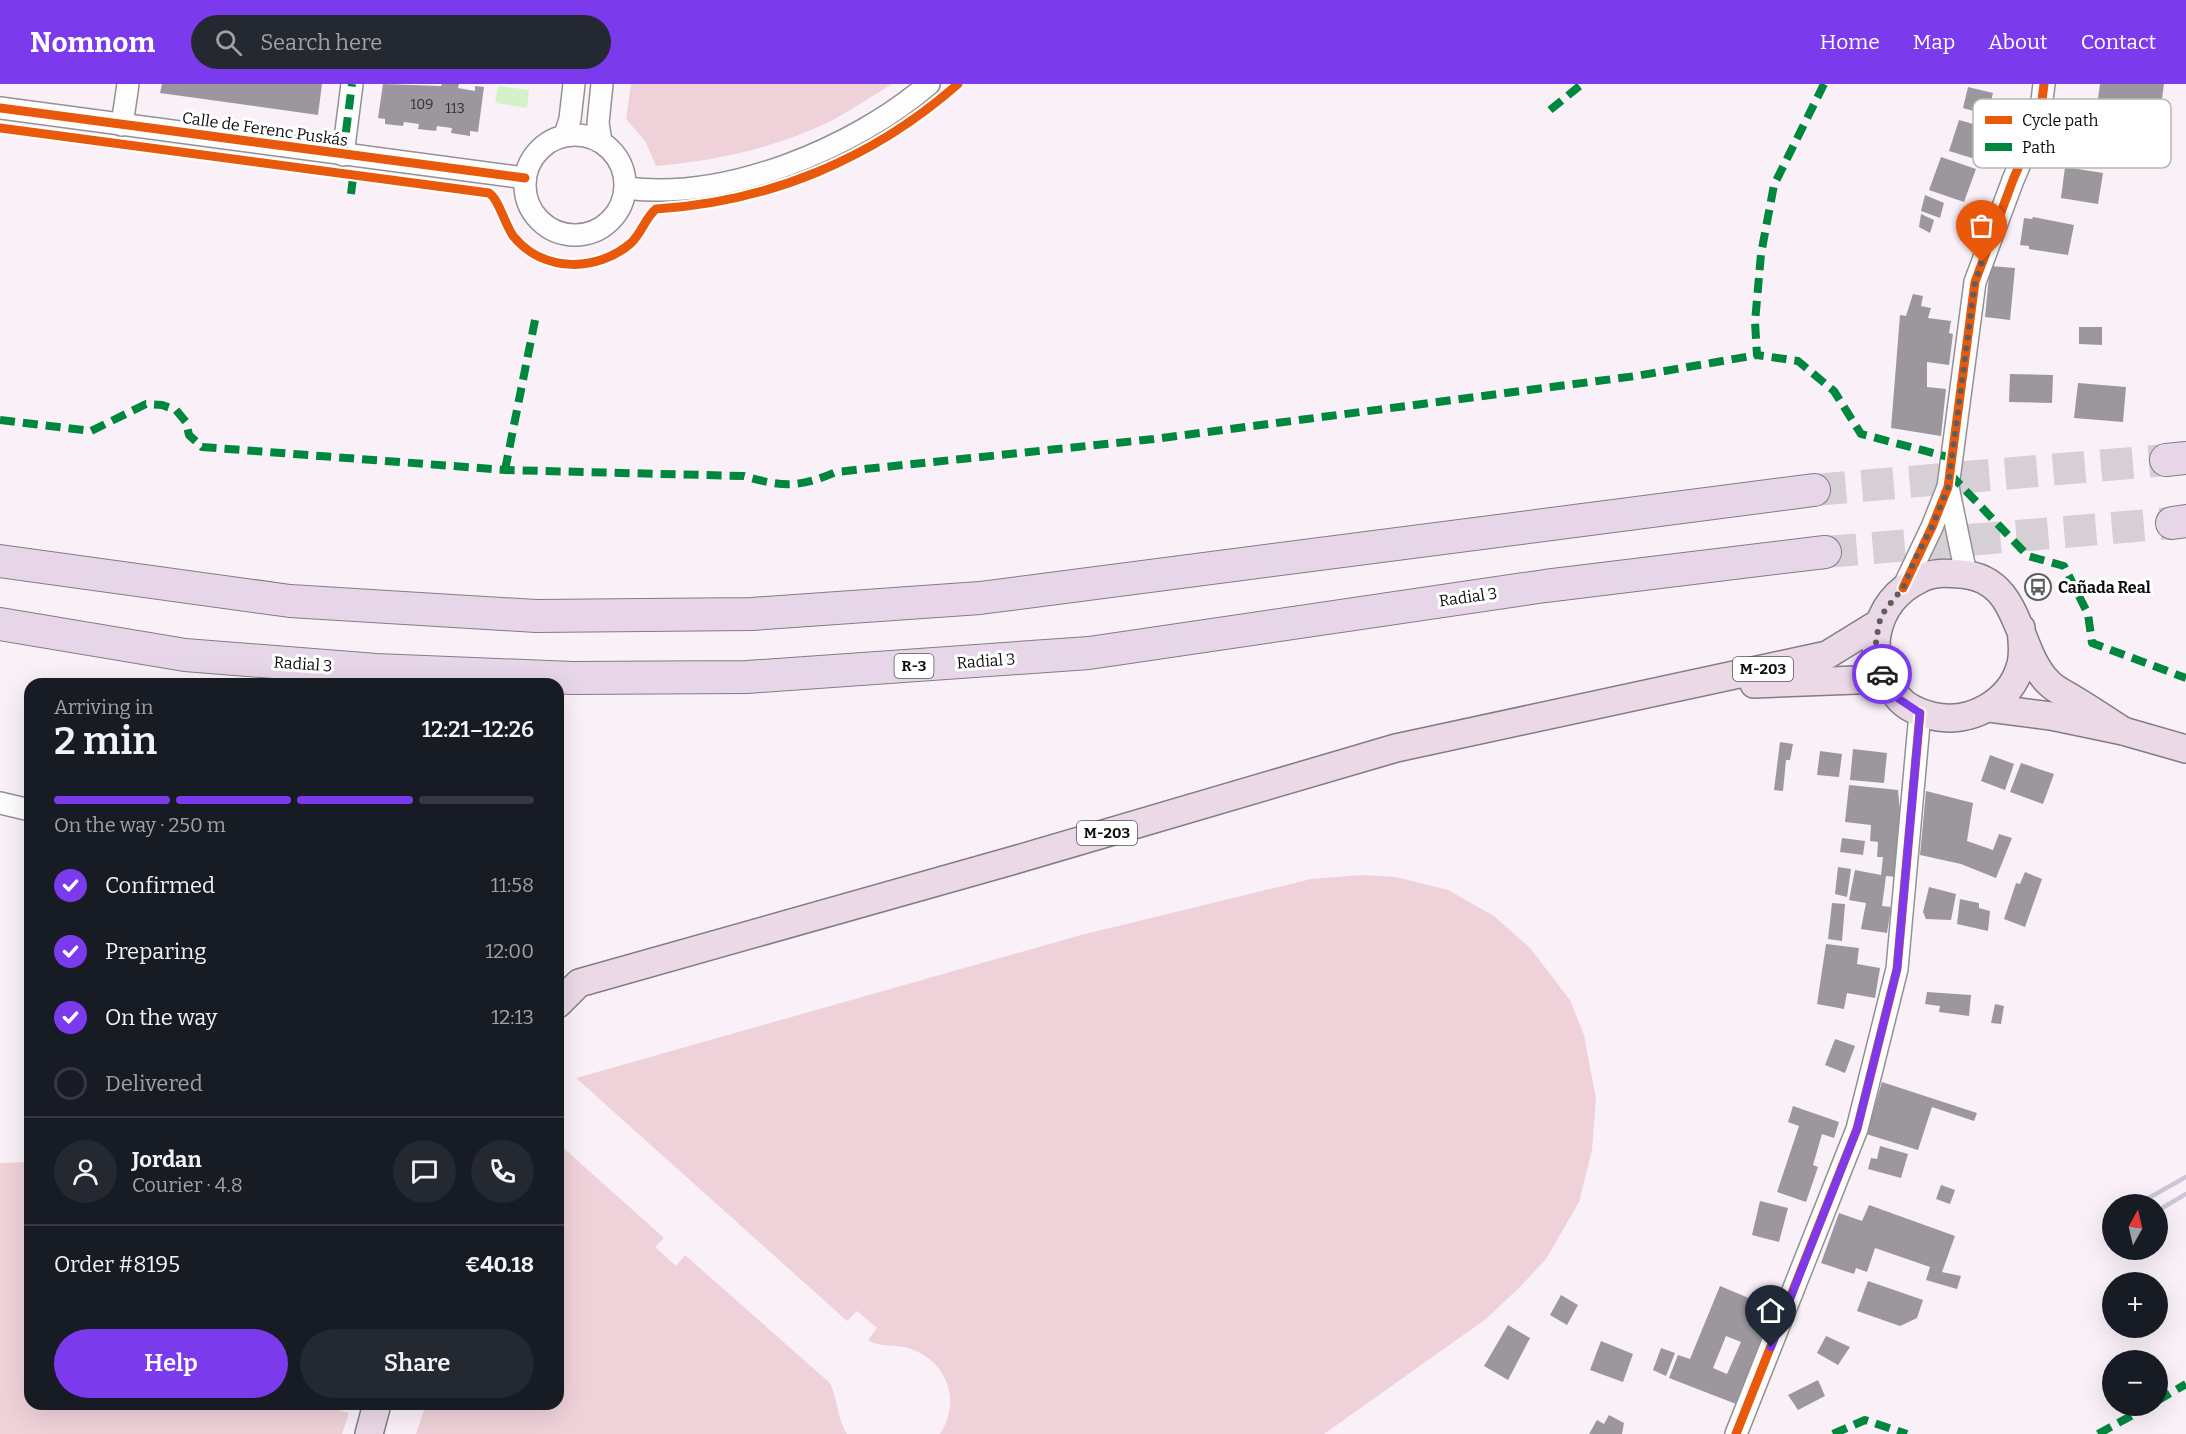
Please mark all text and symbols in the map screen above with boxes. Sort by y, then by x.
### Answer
search box [191,15,611,69]
text: Nomnom [30,26,155,59]
icon: search [212,26,245,59]
text: Search here [260,29,382,56]
text: Home [1820,29,1880,55]
text: Map [1913,29,1955,55]
text: About [1988,29,2048,55]
text: Contact [2081,29,2156,55]
house number: 109 [411,96,433,113]
legend [1973,99,2171,168]
house number: 113 [445,100,465,117]
street label: Calle de Ferenc Puskás [181,108,349,150]
text: Cycle path [2022,111,2098,130]
text: Path [2022,138,2056,157]
pin [1956,200,2007,262]
icon: bag [1965,209,1998,242]
bus stop icon: Cañada Real [2023,572,2053,602]
place label: Cañada Real [2058,578,2151,597]
street label: Radial 3 [1438,584,1498,610]
courier [1852,644,1912,704]
street label: Radial 3 [956,649,1016,673]
street label: Radial 3 [273,652,333,676]
road number: R-3 [894,654,934,678]
road number: M-203 [1733,657,1793,681]
icon: car [1866,658,1899,691]
text: Arriving in [54,695,153,719]
text: 12:21–12:26 [422,716,534,743]
text: 2 min [54,718,157,764]
text: On the way · 250 m [54,813,226,837]
road number: M-203 [1077,821,1137,845]
icon: check [54,869,87,902]
text: Confirmed [105,872,215,899]
text: 11:58 [491,873,534,897]
icon: check [54,935,87,968]
text: Preparing [105,938,207,965]
text: 12:00 [485,939,534,963]
icon: check [54,1001,87,1034]
text: On the way [105,1004,217,1031]
text: 12:13 [491,1005,534,1029]
text: Delivered [105,1070,203,1097]
button: person [54,1140,117,1203]
button: chat [393,1140,456,1203]
button: phone [471,1140,534,1203]
text: Jordan [132,1146,202,1173]
text: Courier · 4.8 [132,1173,243,1197]
north arrow [2102,1194,2168,1260]
map controls [2102,1194,2168,1416]
text: Order #8195 [54,1251,180,1278]
text: €40.18 [465,1251,534,1278]
button: + [2102,1272,2168,1338]
pin [1745,1285,1796,1347]
icon: home [1754,1294,1787,1327]
button: Help [54,1329,288,1398]
button: Share [300,1329,534,1398]
button: − [2102,1350,2168,1416]

